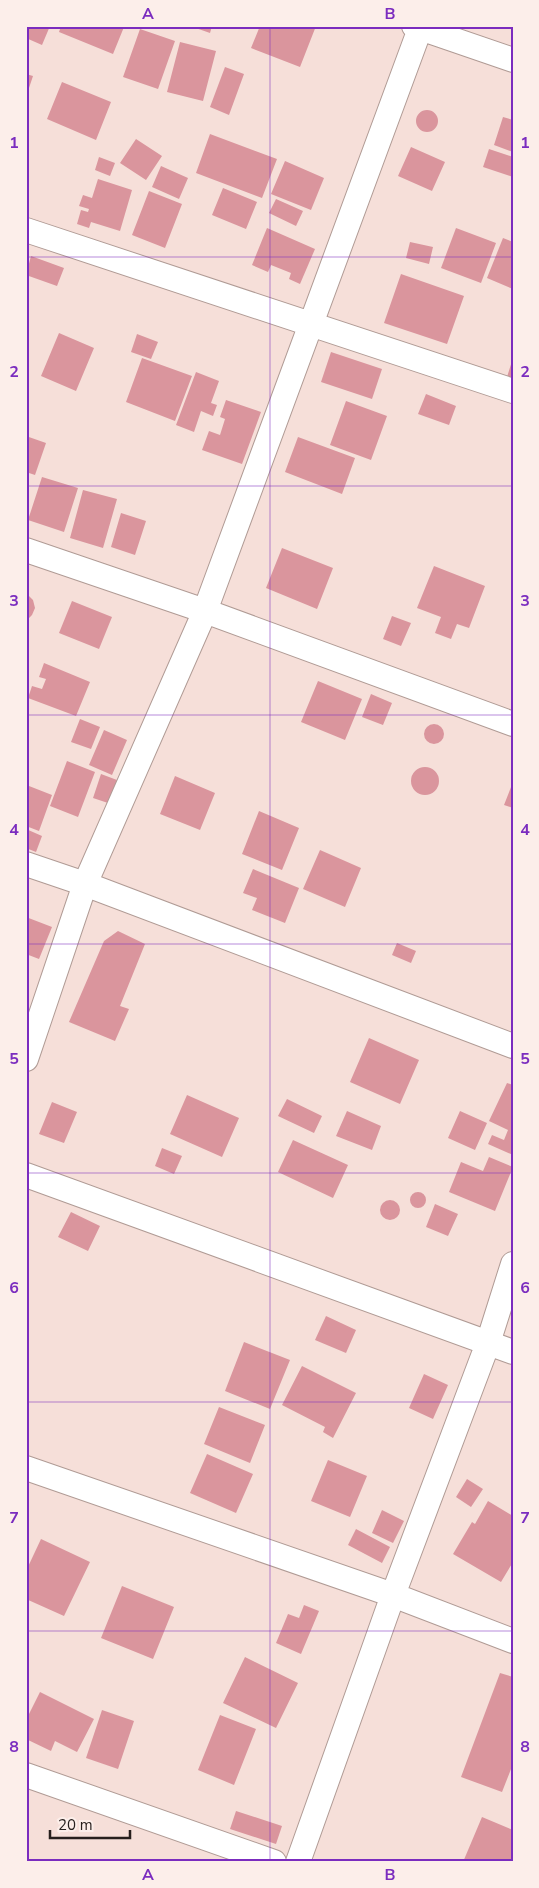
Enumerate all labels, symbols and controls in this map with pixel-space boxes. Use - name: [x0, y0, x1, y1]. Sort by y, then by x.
- text: A: [142, 3, 154, 25]
- text: B: [384, 3, 396, 25]
- text: 1: [9, 132, 19, 154]
- text: 1: [520, 132, 530, 154]
- text: 2: [9, 361, 19, 383]
- text: 2: [520, 361, 530, 383]
- text: 3: [9, 590, 19, 612]
- text: 3: [520, 590, 530, 612]
- text: 4: [9, 819, 19, 841]
- text: 4: [520, 819, 530, 841]
- text: 5: [9, 1048, 19, 1070]
- text: 5: [520, 1048, 530, 1070]
- text: 6: [9, 1277, 19, 1299]
- text: 6: [520, 1277, 530, 1299]
- text: 7: [9, 1507, 19, 1529]
- text: 7: [520, 1507, 530, 1529]
- text: 8: [9, 1736, 19, 1758]
- text: 8: [520, 1736, 530, 1758]
- scale bar: [50, 1808, 130, 1840]
- text: 20 m: [58, 1815, 93, 1835]
- text: A: [142, 1864, 154, 1886]
- text: B: [384, 1864, 396, 1886]

